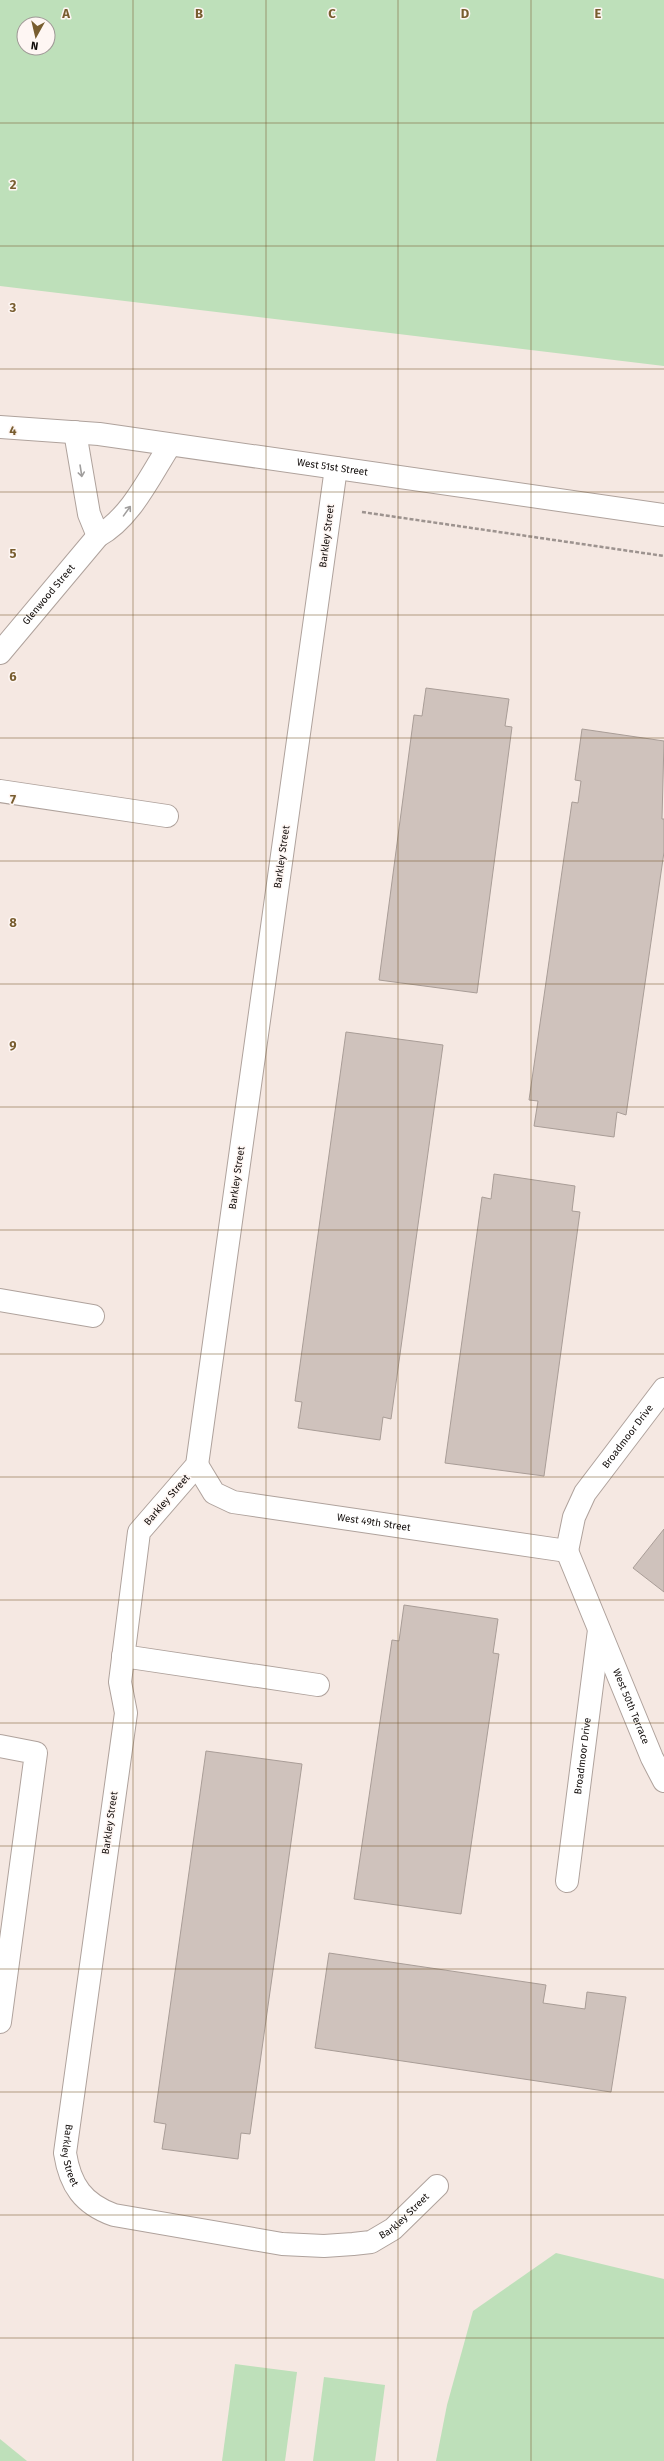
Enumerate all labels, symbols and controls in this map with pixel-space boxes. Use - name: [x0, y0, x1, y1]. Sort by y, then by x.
- text: A: [61, 6, 70, 21]
- text: B: [195, 6, 203, 21]
- text: C: [328, 6, 336, 21]
- text: D: [461, 6, 470, 21]
- text: E: [595, 6, 602, 21]
- north arrow: [16, 16, 56, 56]
- text: N: [30, 38, 39, 52]
- text: 2: [10, 177, 17, 192]
- text: 3: [9, 300, 17, 315]
- text: 4: [9, 423, 17, 438]
- street label: West 51st Street: [296, 456, 369, 479]
- one-way arrow: [77, 464, 85, 477]
- street label: Barkley Street: [317, 503, 337, 568]
- one-way arrow: [123, 505, 131, 516]
- text: 5: [10, 546, 17, 561]
- street label: Glenwood Street: [20, 562, 78, 627]
- text: 6: [9, 669, 17, 684]
- text: 7: [10, 792, 16, 807]
- street label: Barkley Street: [272, 824, 292, 889]
- text: 8: [9, 915, 17, 930]
- text: 9: [9, 1038, 17, 1053]
- street label: Barkley Street: [227, 1145, 247, 1210]
- street label: Broadmoor Drive: [600, 1402, 656, 1471]
- street label: Barkley Street: [142, 1472, 193, 1528]
- street label: West 49th Street: [336, 1511, 412, 1534]
- street label: West 50th Terrace: [610, 1667, 652, 1746]
- street label: Broadmoor Drive: [572, 1717, 594, 1795]
- street label: Barkley Street: [100, 1790, 120, 1855]
- street label: Barkley Street: [59, 2123, 81, 2189]
- street label: Barkley Street: [377, 2191, 432, 2242]

